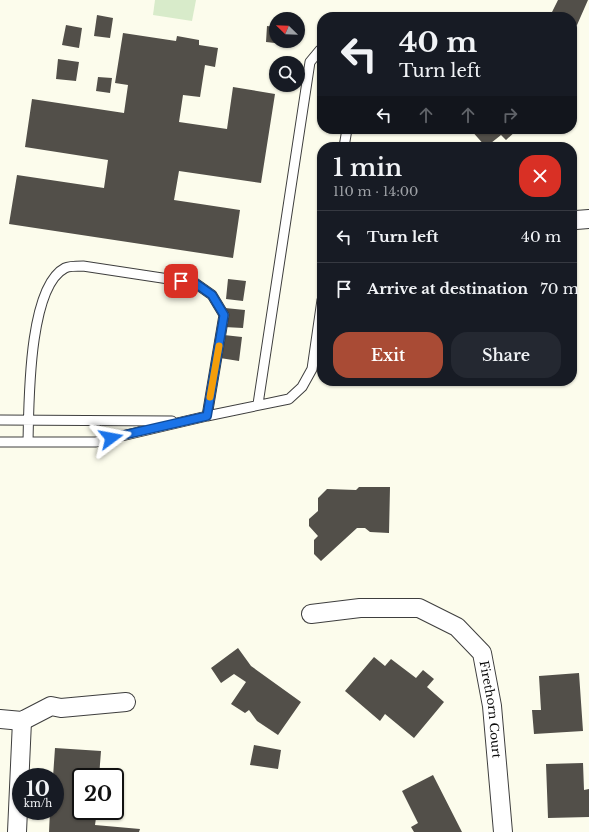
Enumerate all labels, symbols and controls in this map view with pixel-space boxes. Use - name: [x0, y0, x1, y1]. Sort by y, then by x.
- north arrow: [269, 12, 305, 48]
- map controls: [269, 12, 305, 92]
- text: 40 m: [399, 25, 477, 60]
- icon: left: [333, 28, 385, 80]
- button: search: [269, 56, 305, 92]
- text: Turn left: [399, 60, 481, 82]
- icon: left: [373, 104, 395, 126]
- icon: ahead: [415, 104, 437, 126]
- icon: ahead: [457, 104, 479, 126]
- icon: right: [499, 104, 521, 126]
- text: 1 min: [333, 153, 402, 182]
- button: close: [519, 155, 561, 197]
- text: 110 m · 14:00: [333, 183, 418, 200]
- icon: left: [333, 226, 355, 248]
- text: Turn left: [367, 227, 438, 246]
- text: 40 m: [521, 227, 561, 246]
- pin: [164, 264, 198, 298]
- icon: arrive: [170, 270, 192, 292]
- icon: arrive: [333, 278, 355, 300]
- text: Arrive at destination: [367, 279, 528, 298]
- text: 70 m: [540, 279, 579, 298]
- button: Exit: [333, 332, 443, 378]
- button: Share: [451, 332, 561, 378]
- position arrow: [90, 417, 132, 459]
- street label: Firethorn Court: [477, 659, 505, 759]
- speed limit sign: 20: [72, 768, 124, 820]
- text: 10: [26, 777, 50, 801]
- text: km/h: [24, 797, 52, 810]

